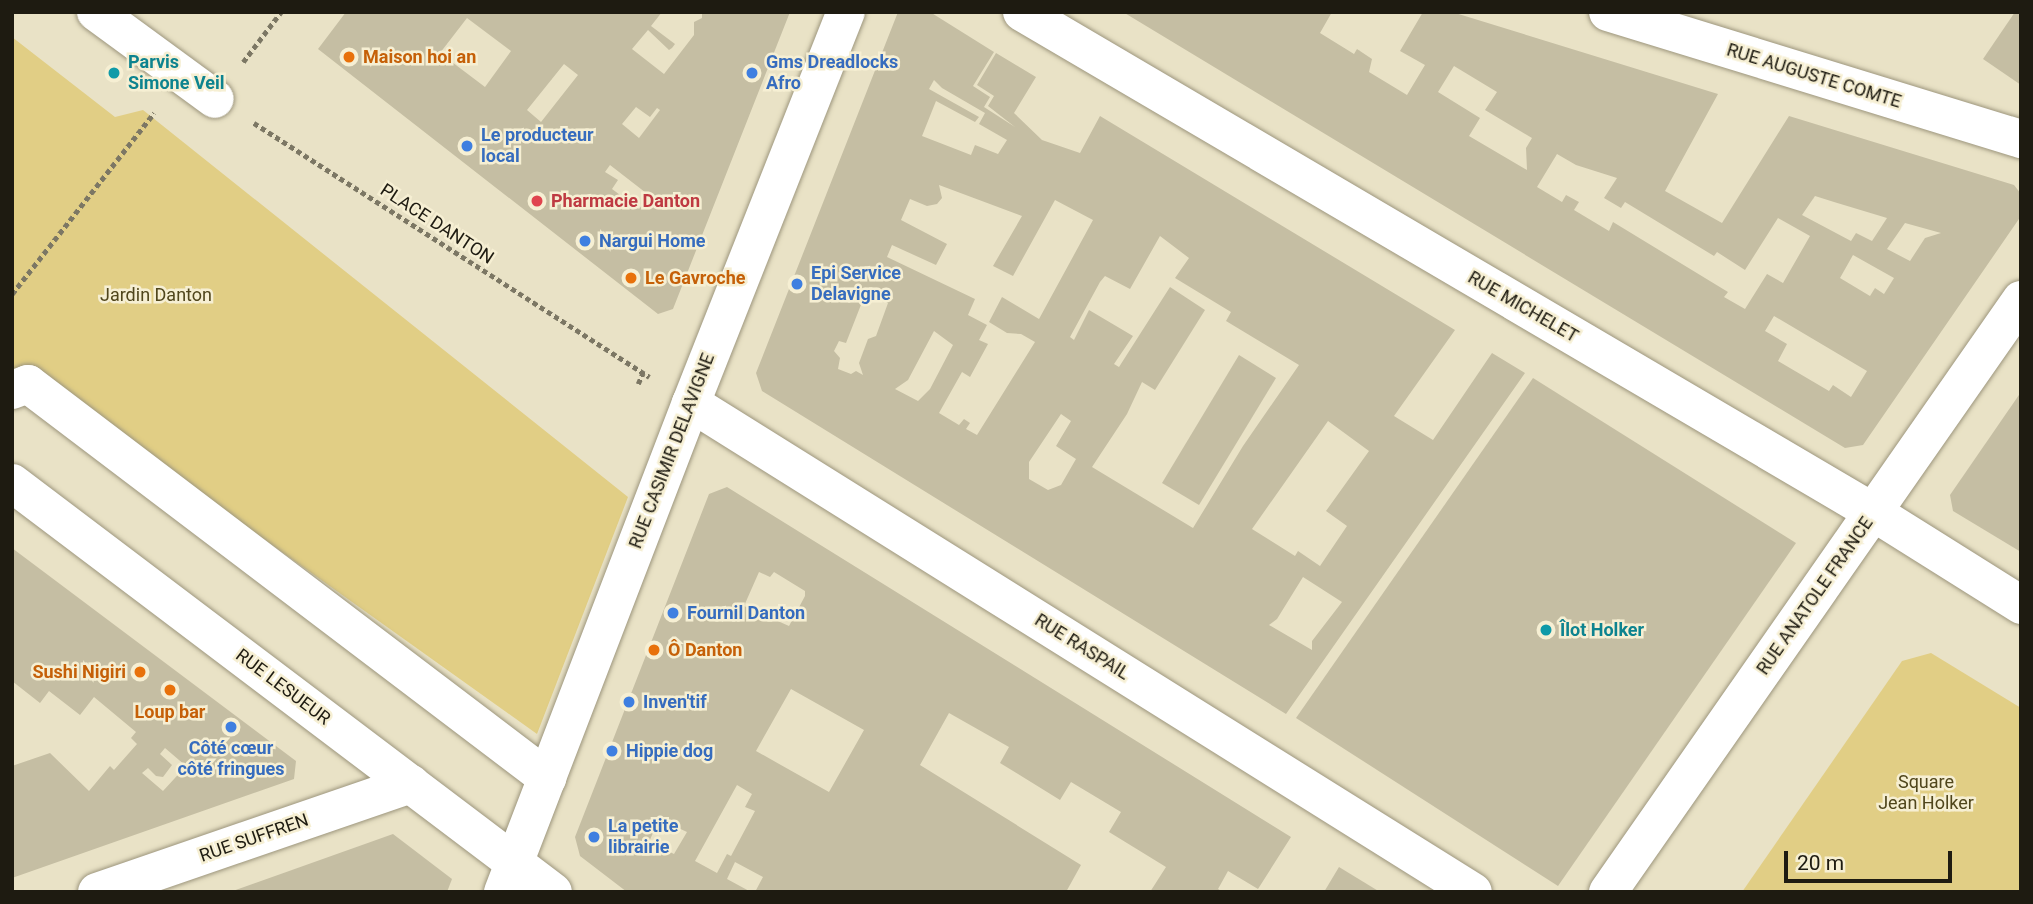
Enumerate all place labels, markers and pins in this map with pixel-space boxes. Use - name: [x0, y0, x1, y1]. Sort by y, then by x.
- place label: Maison hoi an: [363, 46, 476, 68]
- marker: Maison hoi an: [341, 49, 357, 65]
- place label: Parvis Simone Veil: [128, 52, 225, 94]
- place label: Gms Dreadlocks Afro: [766, 52, 898, 94]
- marker: Parvis Simone Veil: [106, 65, 122, 81]
- marker: Gms Dreadlocks Afro: [744, 65, 760, 81]
- place label: Le producteur local: [481, 125, 594, 168]
- marker: Le producteur local: [459, 138, 475, 154]
- place label: Pharmacie Danton: [551, 190, 700, 212]
- marker: Pharmacie Danton: [529, 193, 545, 209]
- place label: Nargui Home: [599, 230, 706, 252]
- marker: Nargui Home: [577, 233, 593, 249]
- place label: Epi Service Delavigne: [811, 263, 901, 306]
- place label: Le Gavroche: [645, 267, 745, 289]
- marker: Le Gavroche: [623, 270, 639, 286]
- marker: Epi Service Delavigne: [789, 276, 805, 292]
- place label: Fournil Danton: [687, 602, 805, 624]
- marker: Fournil Danton: [665, 605, 681, 621]
- place label: Îlot Holker: [1560, 619, 1644, 641]
- marker: Îlot Holker: [1538, 622, 1554, 638]
- place label: Ô Danton: [668, 639, 742, 661]
- marker: Ô Danton: [646, 642, 662, 658]
- place label: Sushi Nigiri: [32, 661, 126, 683]
- marker: Sushi Nigiri: [132, 664, 148, 680]
- marker: Loup bar: [162, 682, 178, 698]
- place label: Inven'tif: [643, 691, 707, 713]
- marker: Inven'tif: [621, 694, 637, 710]
- place label: Loup bar: [135, 701, 205, 723]
- marker: Côté cœur côté fringues: [223, 719, 239, 735]
- place label: Côté cœur côté fringues: [177, 738, 285, 780]
- place label: Hippie dog: [626, 740, 713, 762]
- marker: Hippie dog: [604, 743, 620, 759]
- place label: La petite librairie: [608, 816, 678, 858]
- marker: La petite librairie: [586, 829, 602, 845]

